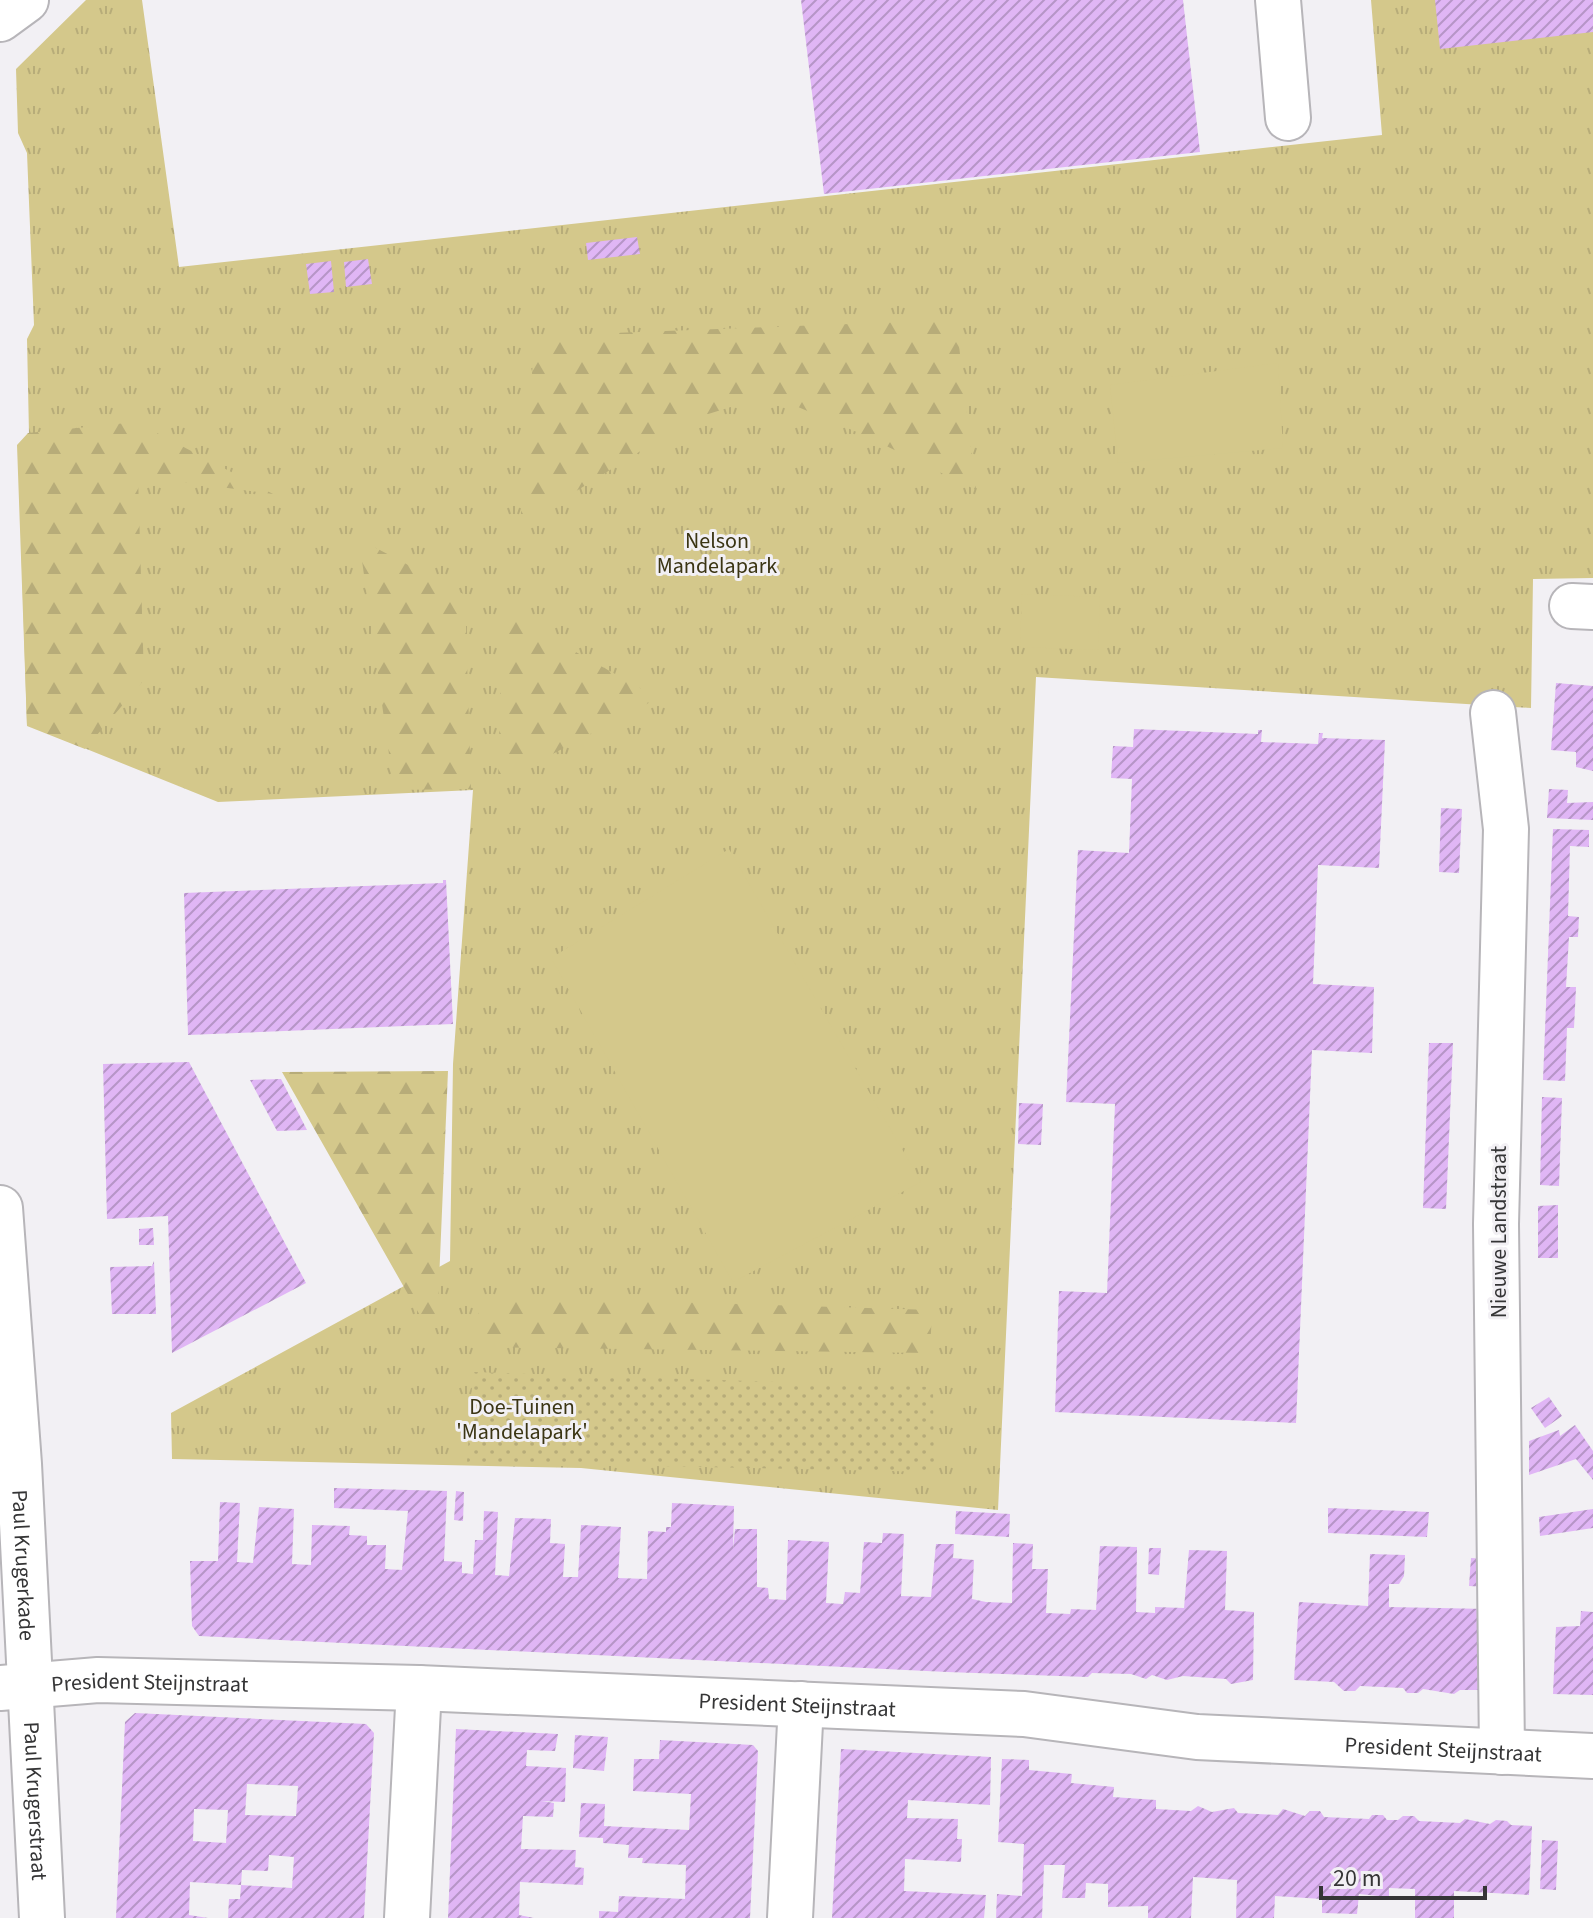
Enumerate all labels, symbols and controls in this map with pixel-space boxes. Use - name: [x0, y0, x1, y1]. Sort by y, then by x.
- park label: Nelson Mandelapark: [657, 525, 777, 582]
- street label: Nieuwe Landstraat: [1483, 1145, 1515, 1318]
- park label: Doe-Tuinen 'Mandelapark': [456, 1391, 588, 1448]
- street label: Paul Krugerkade: [3, 1489, 43, 1642]
- street label: President Steijnstraat: [50, 1665, 249, 1701]
- street label: President Steijnstraat: [698, 1685, 897, 1725]
- street label: Paul Krugerstraat: [15, 1721, 55, 1882]
- street label: President Steijnstraat: [1344, 1729, 1543, 1771]
- scale bar: [1321, 1850, 1485, 1900]
- text: 20 m: [1333, 1861, 1382, 1896]

